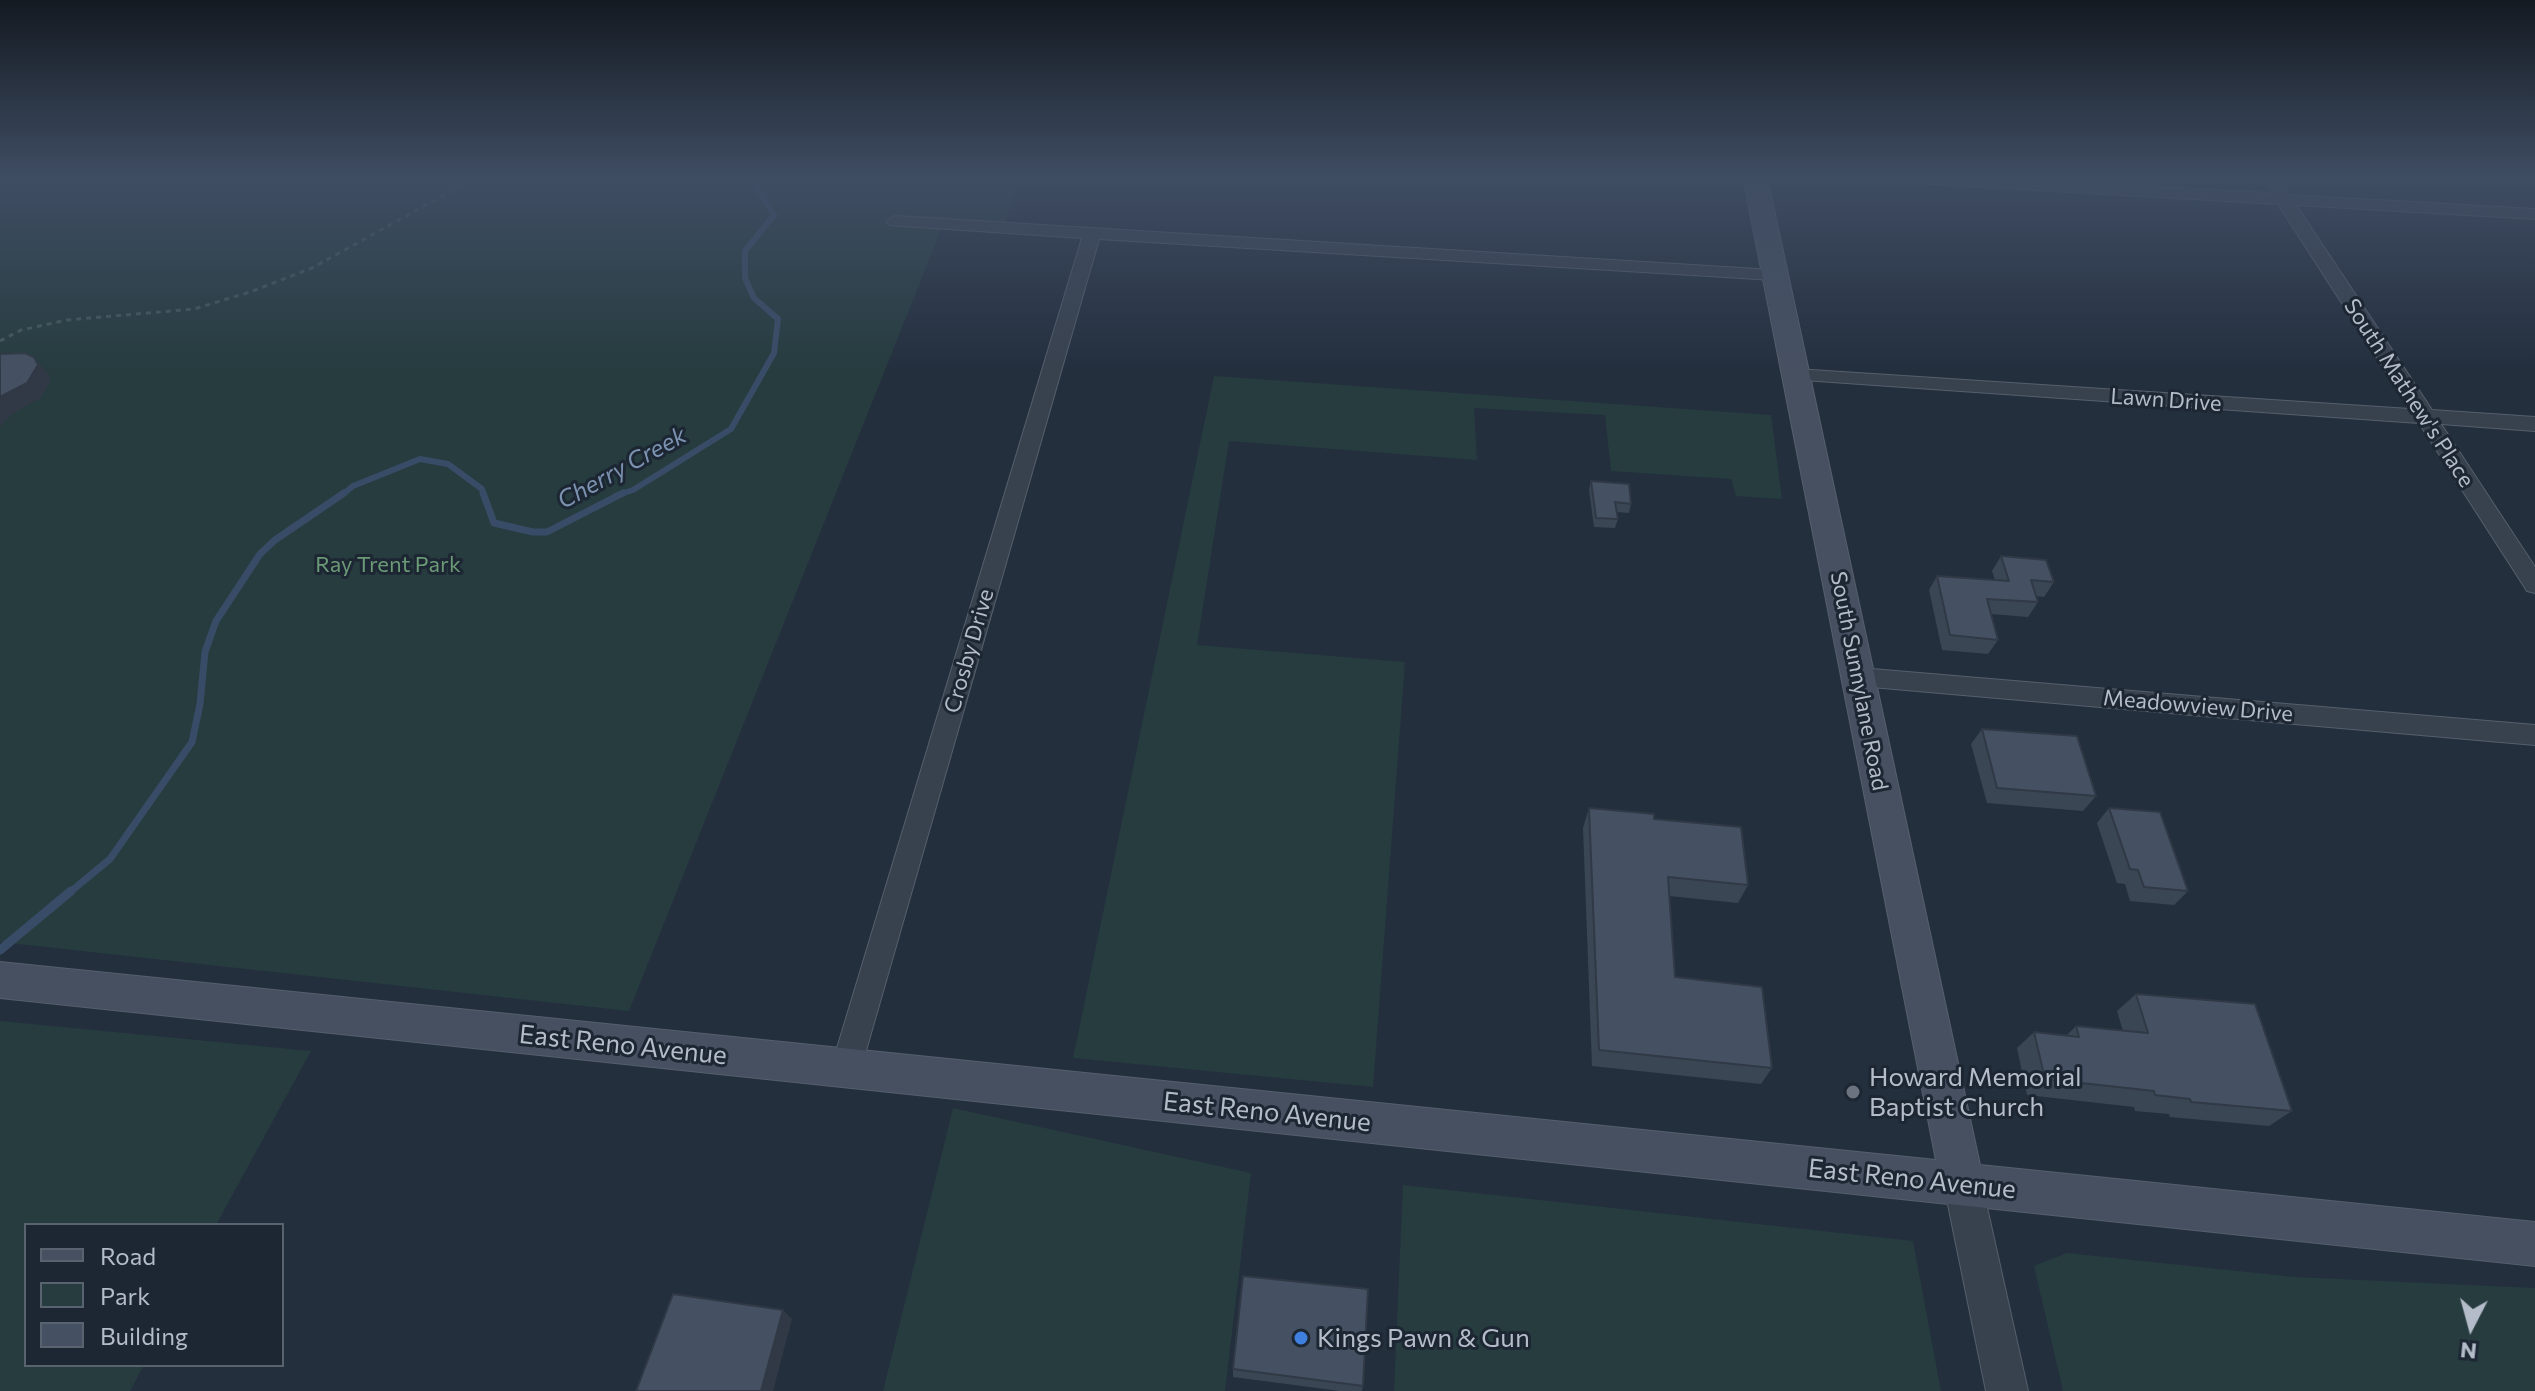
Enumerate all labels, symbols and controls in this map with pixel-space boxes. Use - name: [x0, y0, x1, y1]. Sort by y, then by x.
- street label: South Mathew's Place: [2338, 294, 2480, 492]
- street label: Lawn Drive: [2110, 383, 2222, 417]
- water label: Cherry Creek: [552, 421, 692, 515]
- park label: Ray Trent Park: [315, 552, 461, 578]
- street label: South Sunnylane Road: [1825, 569, 1893, 793]
- street label: Crosby Drive: [939, 586, 999, 716]
- street label: Meadowview Drive: [2102, 685, 2294, 727]
- street label: East Reno Avenue: [518, 1019, 728, 1071]
- place label: Howard Memorial Baptist Church: [1869, 1061, 2082, 1122]
- marker: Howard Memorial Baptist Church: [1844, 1083, 1862, 1101]
- street label: East Reno Avenue: [1162, 1086, 1372, 1138]
- street label: East Reno Avenue: [1807, 1153, 2017, 1205]
- legend: [24, 1223, 284, 1367]
- text: Road: [100, 1241, 156, 1270]
- text: Park: [100, 1281, 150, 1310]
- north arrow: [2431, 1287, 2511, 1367]
- text: Building: [100, 1321, 188, 1350]
- place label: Kings Pawn & Gun: [1317, 1322, 1530, 1354]
- marker: Kings Pawn & Gun: [1292, 1329, 1310, 1347]
- text: N: [2459, 1337, 2478, 1366]

